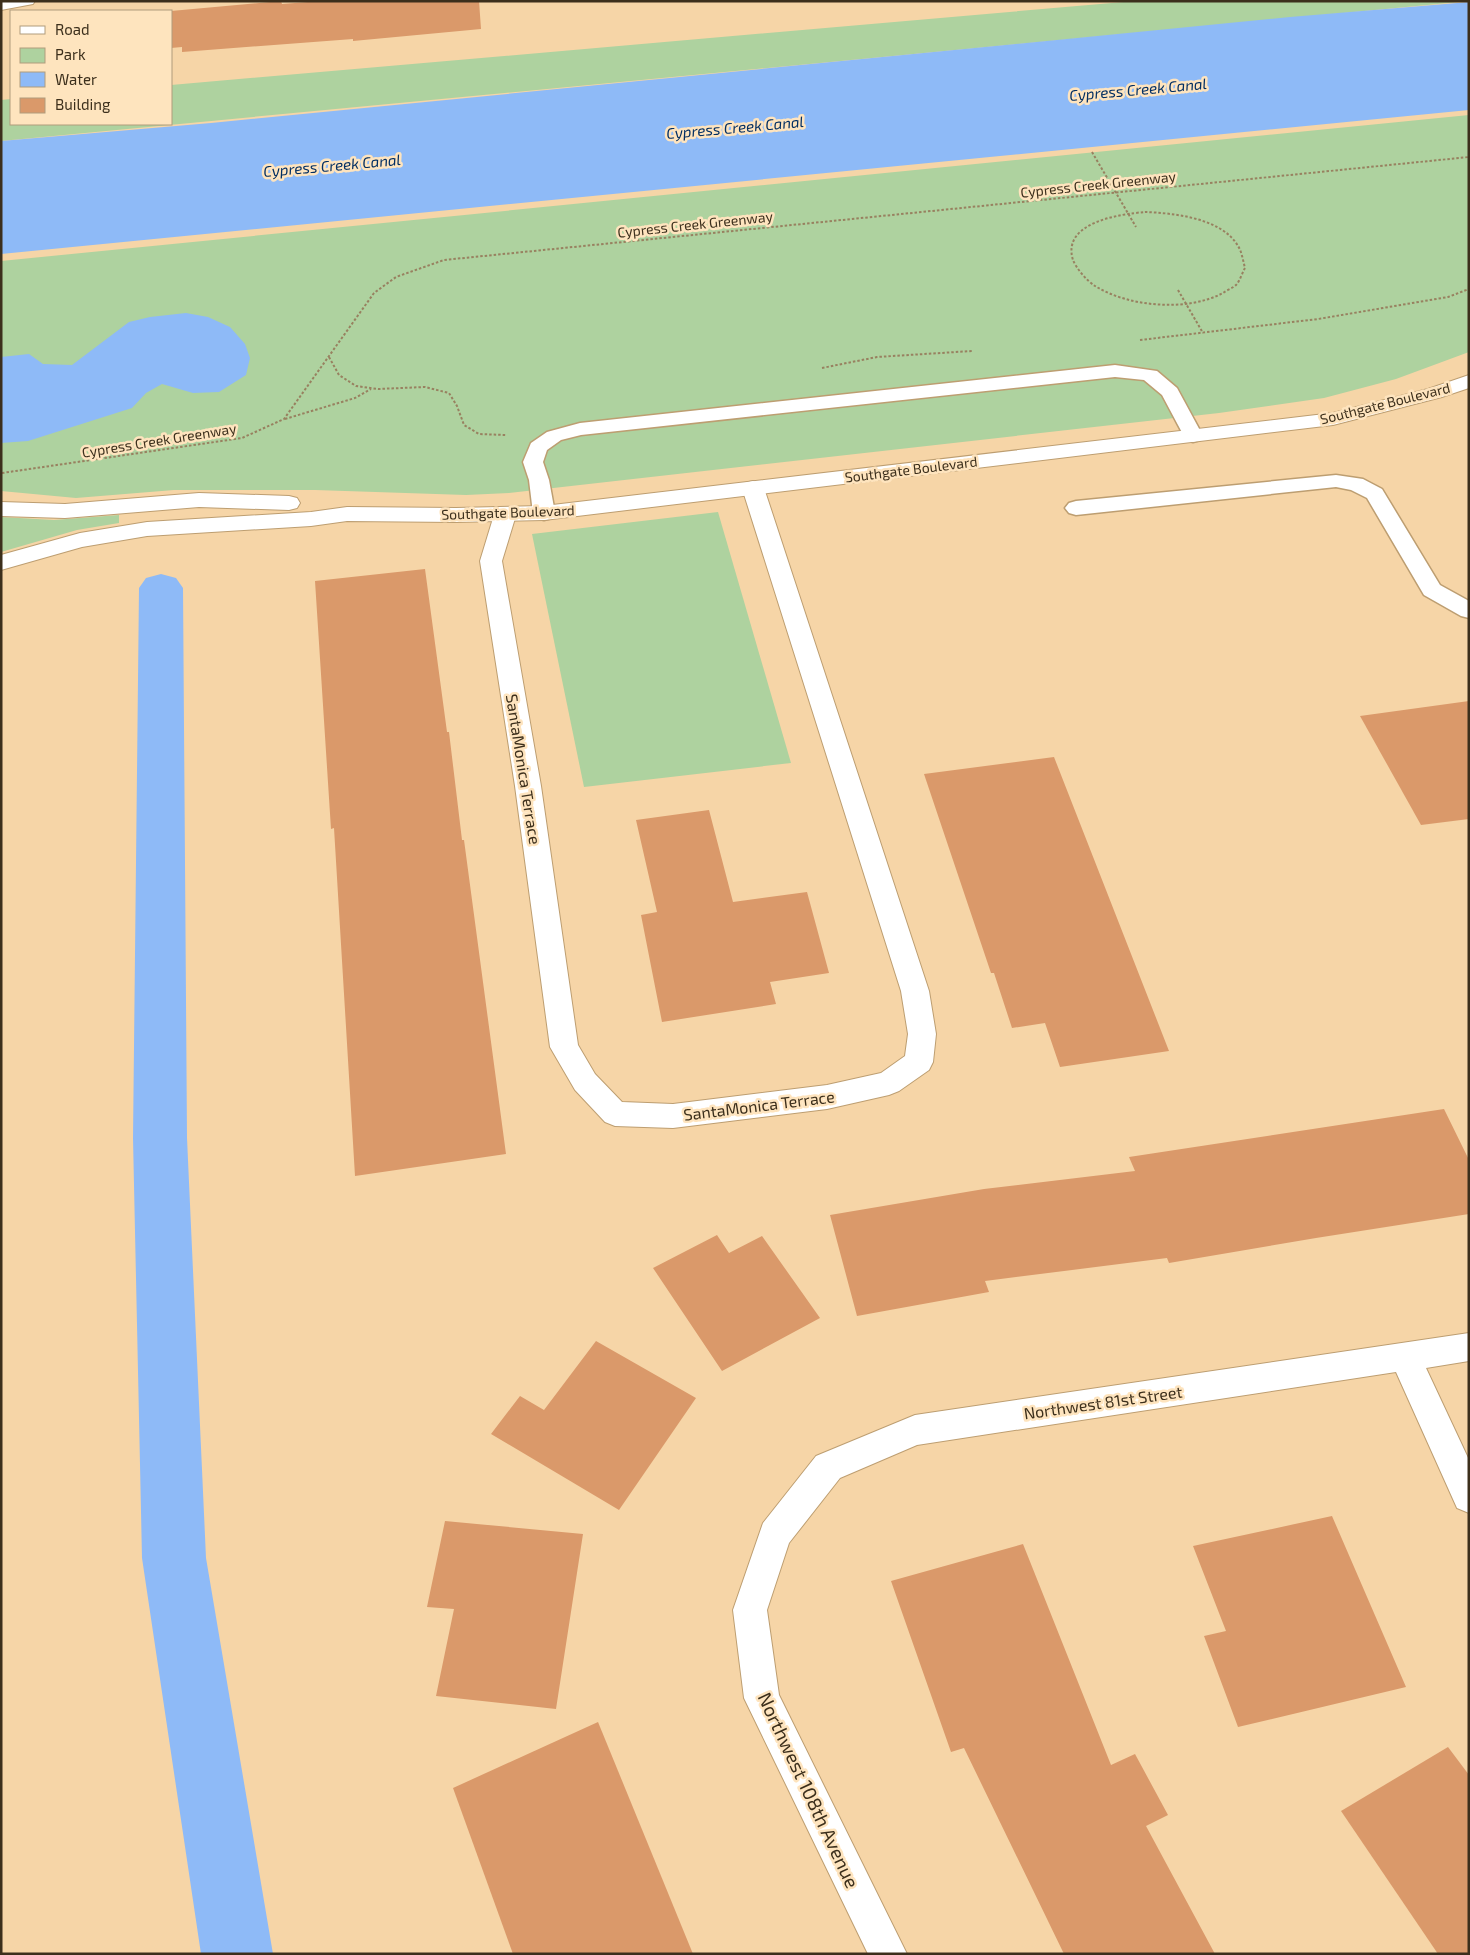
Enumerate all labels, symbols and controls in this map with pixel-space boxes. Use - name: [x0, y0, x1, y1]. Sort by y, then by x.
- legend: [10, 10, 172, 125]
- text: Road: [55, 20, 90, 38]
- text: Park: [55, 45, 86, 63]
- text: Water: [55, 70, 97, 88]
- water label: Cypress Creek Canal: [1069, 74, 1208, 105]
- text: Building: [55, 95, 111, 113]
- water label: Cypress Creek Canal: [666, 112, 805, 143]
- water label: Cypress Creek Canal: [263, 150, 402, 181]
- street label: Cypress Creek Greenway: [1019, 167, 1177, 201]
- street label: Cypress Creek Greenway: [616, 207, 774, 241]
- street label: Southgate Boulevard: [1318, 379, 1452, 427]
- street label: Cypress Creek Greenway: [81, 419, 238, 461]
- street label: Southgate Boulevard: [844, 452, 978, 486]
- street label: Southgate Boulevard: [441, 501, 575, 523]
- street label: SantaMonica Terrace: [503, 692, 545, 846]
- street label: SantaMonica Terrace: [682, 1086, 836, 1124]
- street label: Northwest 81st Street: [1022, 1381, 1184, 1423]
- street label: Northwest 108th Avenue: [754, 1688, 864, 1892]

